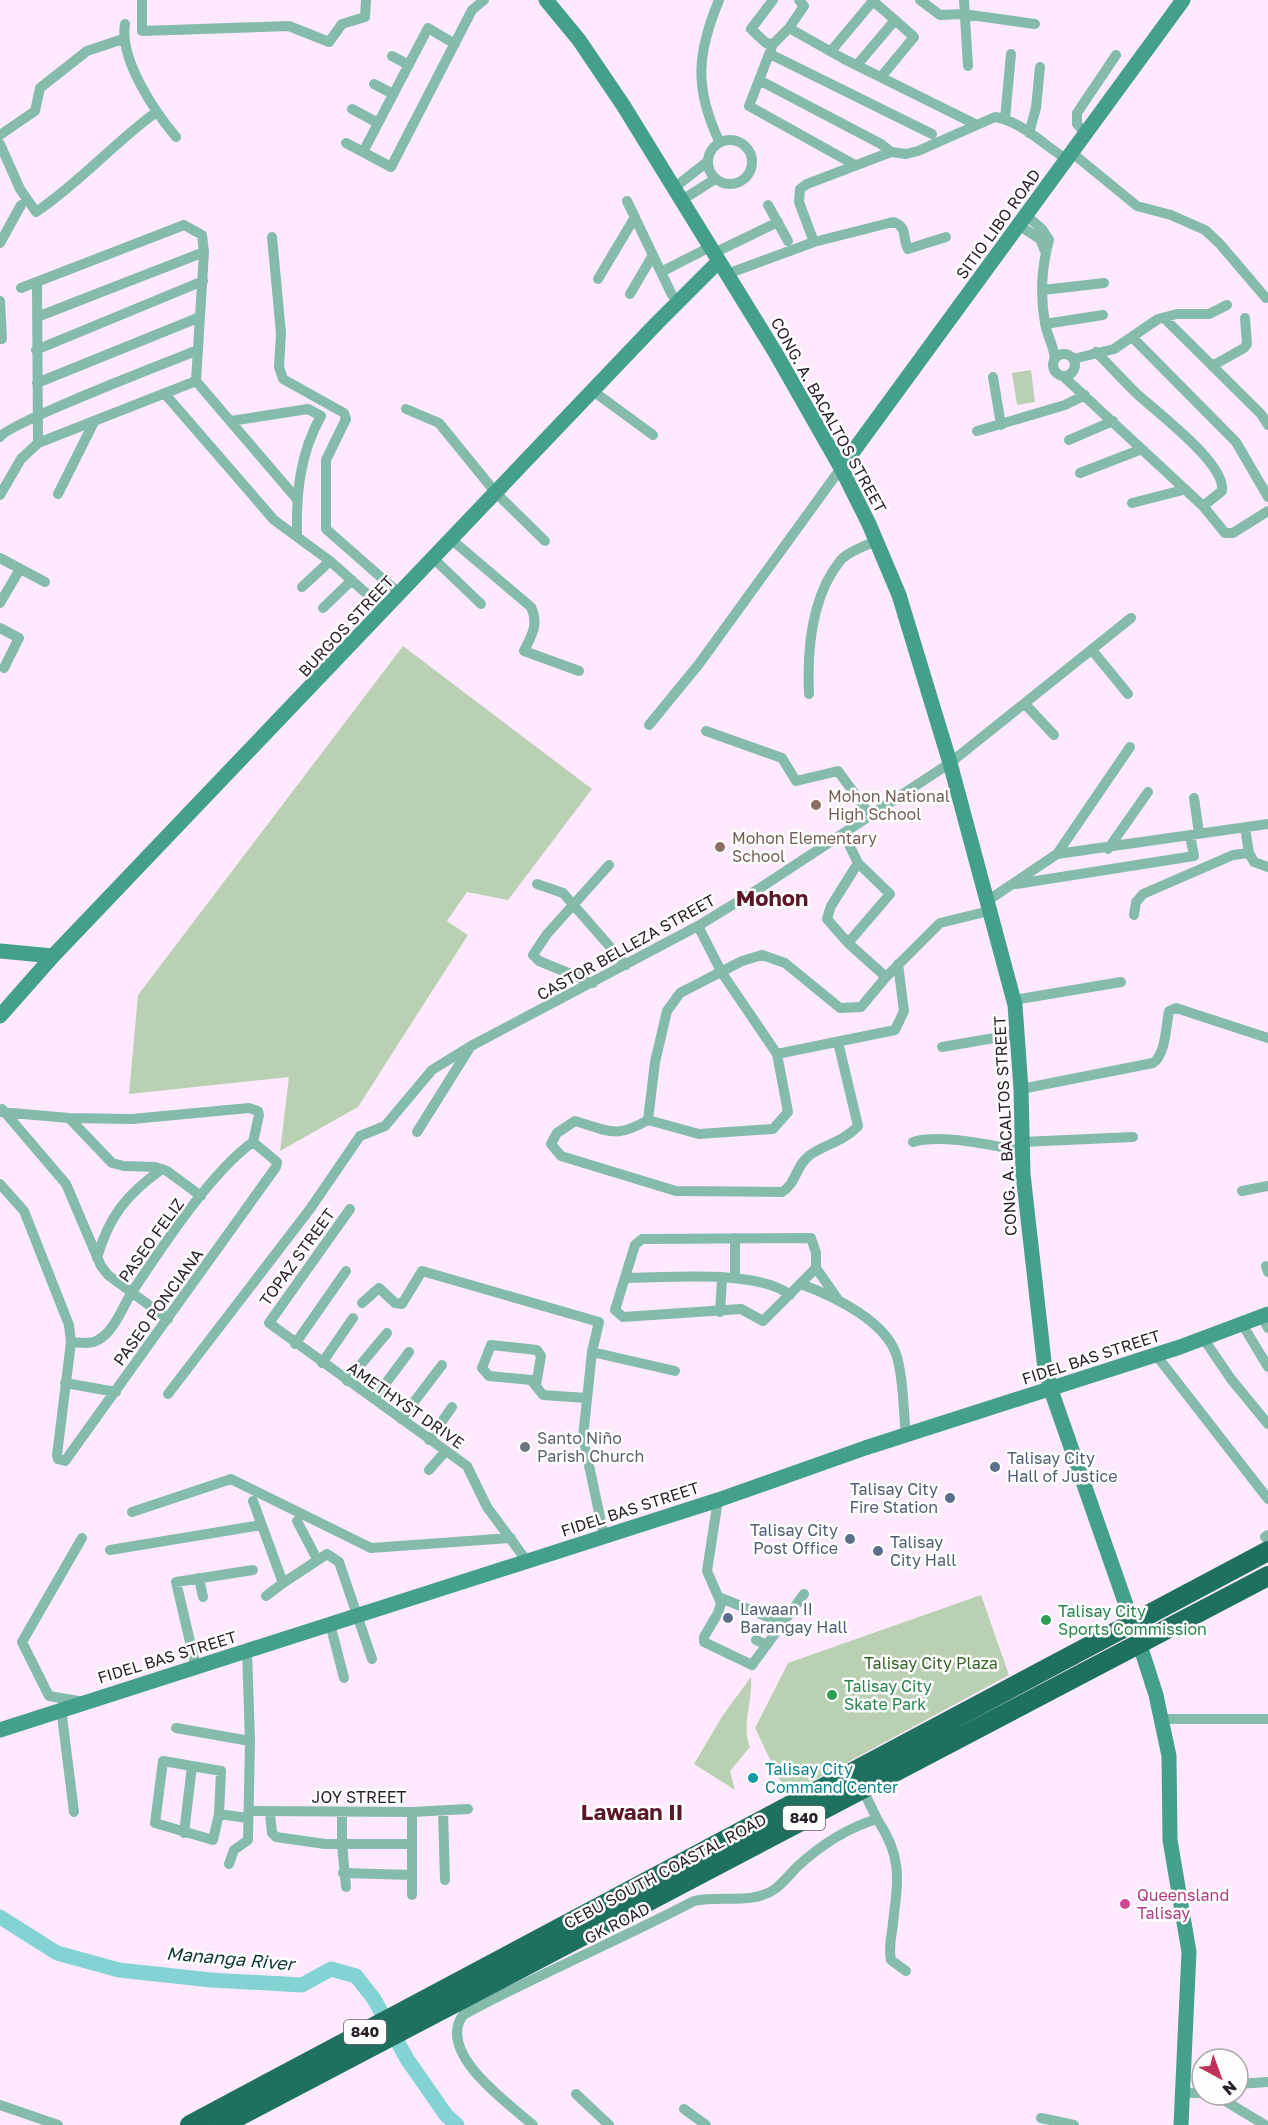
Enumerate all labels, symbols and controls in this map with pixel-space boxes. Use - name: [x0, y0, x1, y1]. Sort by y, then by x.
- street label: SITIO LIBO ROAD: [951, 165, 1045, 283]
- street label: CONG. A. BACALTOS STREET: [767, 314, 891, 516]
- street label: BURGOS STREET: [294, 571, 398, 681]
- place label: Mohon National High School: [828, 786, 950, 824]
- marker: Mohon National High School: [809, 798, 823, 812]
- place label: Mohon Elementary School: [732, 828, 877, 866]
- marker: Mohon Elementary School: [713, 840, 727, 854]
- district label: Mohon: [736, 884, 808, 911]
- street label: CASTOR BELLEZA STREET: [533, 890, 719, 1004]
- street label: CONG. A. BACALTOS STREET: [989, 1015, 1021, 1237]
- street label: PASEO FELIZ: [114, 1194, 188, 1286]
- street label: TOPAZ STREET: [255, 1204, 339, 1310]
- street label: PASEO PONCIANA: [109, 1244, 207, 1369]
- street label: FIDEL BAS STREET: [1019, 1325, 1163, 1389]
- street label: AMETHYST DRIVE: [344, 1357, 468, 1453]
- place label: Santo Niño Parish Church: [537, 1428, 644, 1466]
- marker: Santo Niño Parish Church: [518, 1440, 532, 1454]
- place label: Talisay City Hall of Justice: [1007, 1448, 1117, 1486]
- marker: Talisay City Hall of Justice: [988, 1460, 1002, 1474]
- street label: FIDEL BAS STREET: [558, 1477, 702, 1541]
- place label: Talisay City Fire Station: [850, 1479, 938, 1517]
- marker: Talisay City Fire Station: [943, 1491, 957, 1505]
- place label: Talisay City Post Office: [750, 1520, 838, 1558]
- marker: Talisay City Post Office: [843, 1532, 857, 1546]
- place label: Talisay City Hall: [890, 1532, 956, 1570]
- marker: Talisay City Hall: [871, 1544, 885, 1558]
- place label: Lawaan II Barangay Hall: [740, 1599, 848, 1637]
- place label: Talisay City Sports Commission: [1058, 1601, 1207, 1639]
- marker: Lawaan II Barangay Hall: [721, 1611, 735, 1625]
- marker: Talisay City Sports Commission: [1039, 1613, 1053, 1627]
- street label: FIDEL BAS STREET: [95, 1626, 239, 1688]
- park label: Talisay City Plaza: [864, 1653, 998, 1673]
- place label: Talisay City Skate Park: [844, 1676, 932, 1714]
- marker: Talisay City Skate Park: [825, 1688, 839, 1702]
- place label: Talisay City Command Center: [765, 1759, 898, 1797]
- marker: Talisay City Command Center: [746, 1771, 760, 1785]
- street label: JOY STREET: [312, 1787, 407, 1807]
- district label: Lawaan II: [581, 1798, 683, 1825]
- road number: 840: [783, 1806, 825, 1830]
- street label: CEBU SOUTH COASTAL ROAD: [560, 1809, 770, 1933]
- place label: Queensland Talisay: [1137, 1885, 1229, 1923]
- marker: Queensland Talisay: [1118, 1897, 1132, 1911]
- street label: GK ROAD: [581, 1898, 653, 1948]
- water label: Mananga River: [165, 1941, 298, 1975]
- road number: 840: [344, 2020, 386, 2044]
- north arrow: [1190, 2047, 1250, 2107]
- text: N: [1219, 2077, 1241, 2100]

